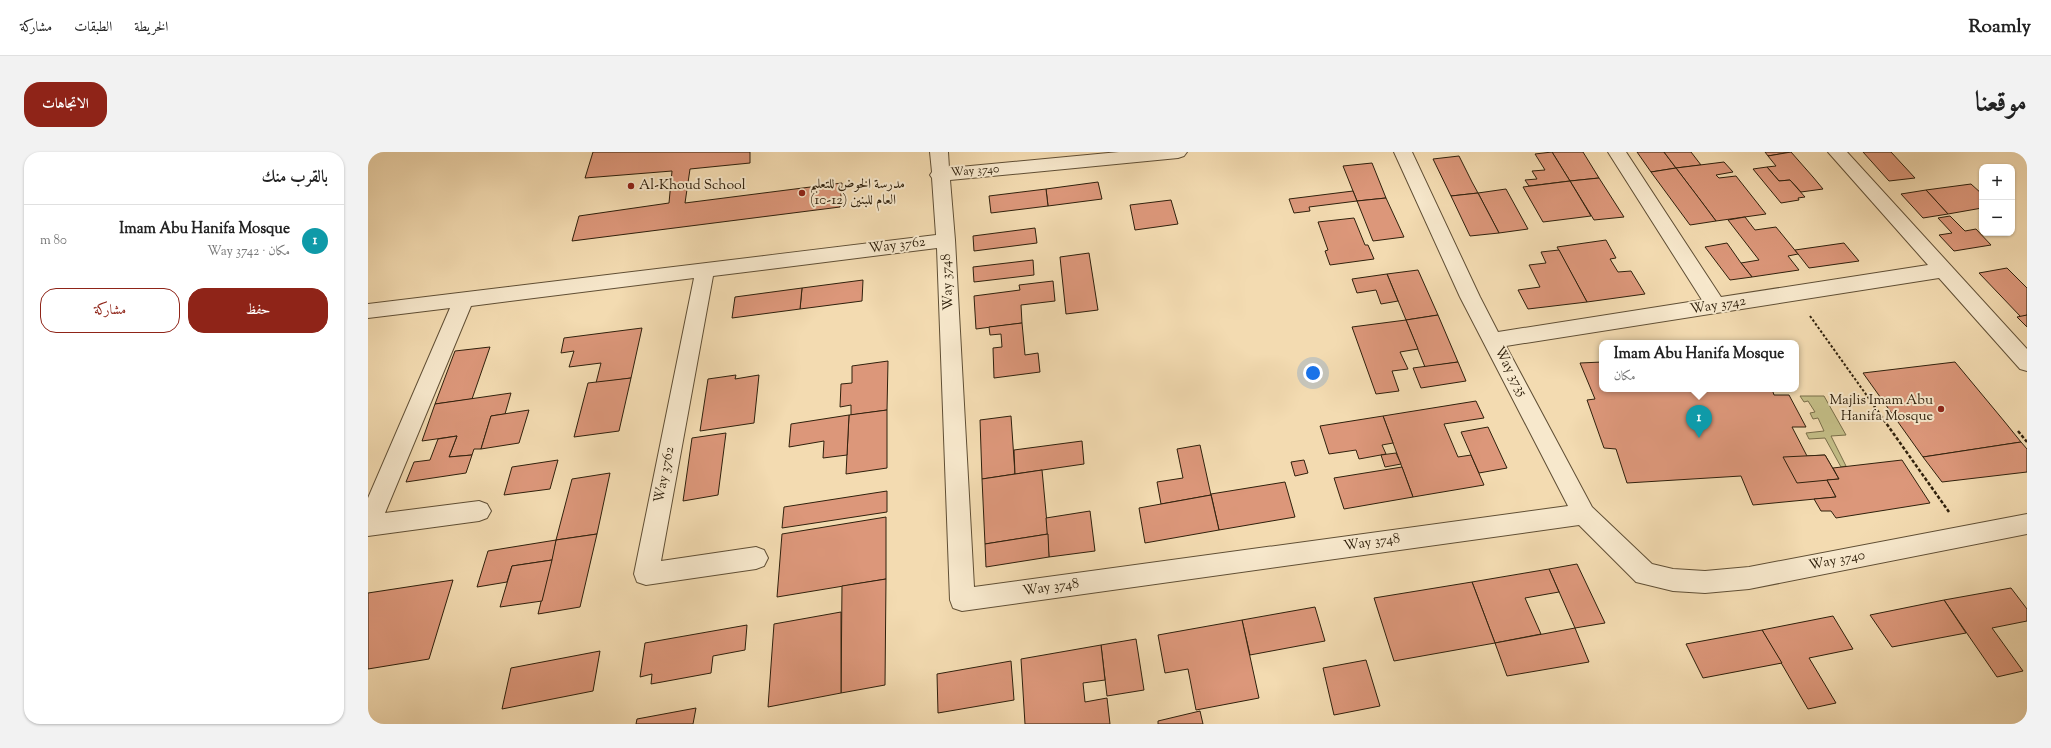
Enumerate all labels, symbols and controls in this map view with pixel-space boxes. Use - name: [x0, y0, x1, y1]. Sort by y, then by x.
- text: Roamly: [1968, 14, 2031, 41]
- text: مشاركة: [20, 18, 52, 38]
- text: الطبقات: [74, 18, 112, 38]
- text: الخريطة: [134, 18, 168, 38]
- button: الاتجاهات: [24, 82, 107, 127]
- text: موقعنا: [1975, 84, 2027, 124]
- street label: Way 3740: [950, 160, 1000, 182]
- map controls: [1979, 164, 2015, 236]
- button: +: [1979, 164, 2015, 200]
- text: بالقرب منك: [262, 166, 328, 190]
- place label: مدرسة الخوض للتعليم العام للبنين (12-10): [810, 175, 905, 212]
- place label: Al-Khoud School: [639, 176, 746, 196]
- marker: Al-Khoud School: [626, 181, 636, 191]
- marker: مدرسة الخوض للتعليم العام للبنين (12-10): [797, 188, 807, 198]
- button: −: [1979, 200, 2015, 236]
- text: Imam Abu Hanifa Mosque: [119, 219, 290, 240]
- text: 80 m: [40, 232, 67, 250]
- text: 1: [313, 232, 317, 250]
- street label: Way 3762: [868, 233, 927, 259]
- text: مكان · Way 3742: [207, 243, 290, 261]
- street label: Way 3748: [937, 253, 959, 311]
- button: مشاركة: [40, 288, 180, 333]
- button: حفظ: [188, 288, 328, 333]
- street label: Way 3742: [1689, 292, 1748, 320]
- popup: [1599, 340, 1799, 392]
- street label: Way 3735: [1488, 343, 1532, 401]
- text: Imam Abu Hanifa Mosque: [1614, 344, 1784, 365]
- your location: [1303, 363, 1323, 383]
- text: مكان: [1614, 368, 1635, 386]
- place label: Majlis Imam Abu Hanifa Mosque: [1829, 391, 1933, 427]
- marker: Majlis Imam Abu Hanifa Mosque: [1936, 404, 1946, 414]
- pin: 1: [1686, 405, 1712, 438]
- street label: Way 3762: [650, 445, 680, 505]
- street label: Way 3748: [1343, 529, 1401, 557]
- street label: Way 3740: [1807, 546, 1867, 576]
- street label: Way 3748: [1022, 574, 1080, 602]

